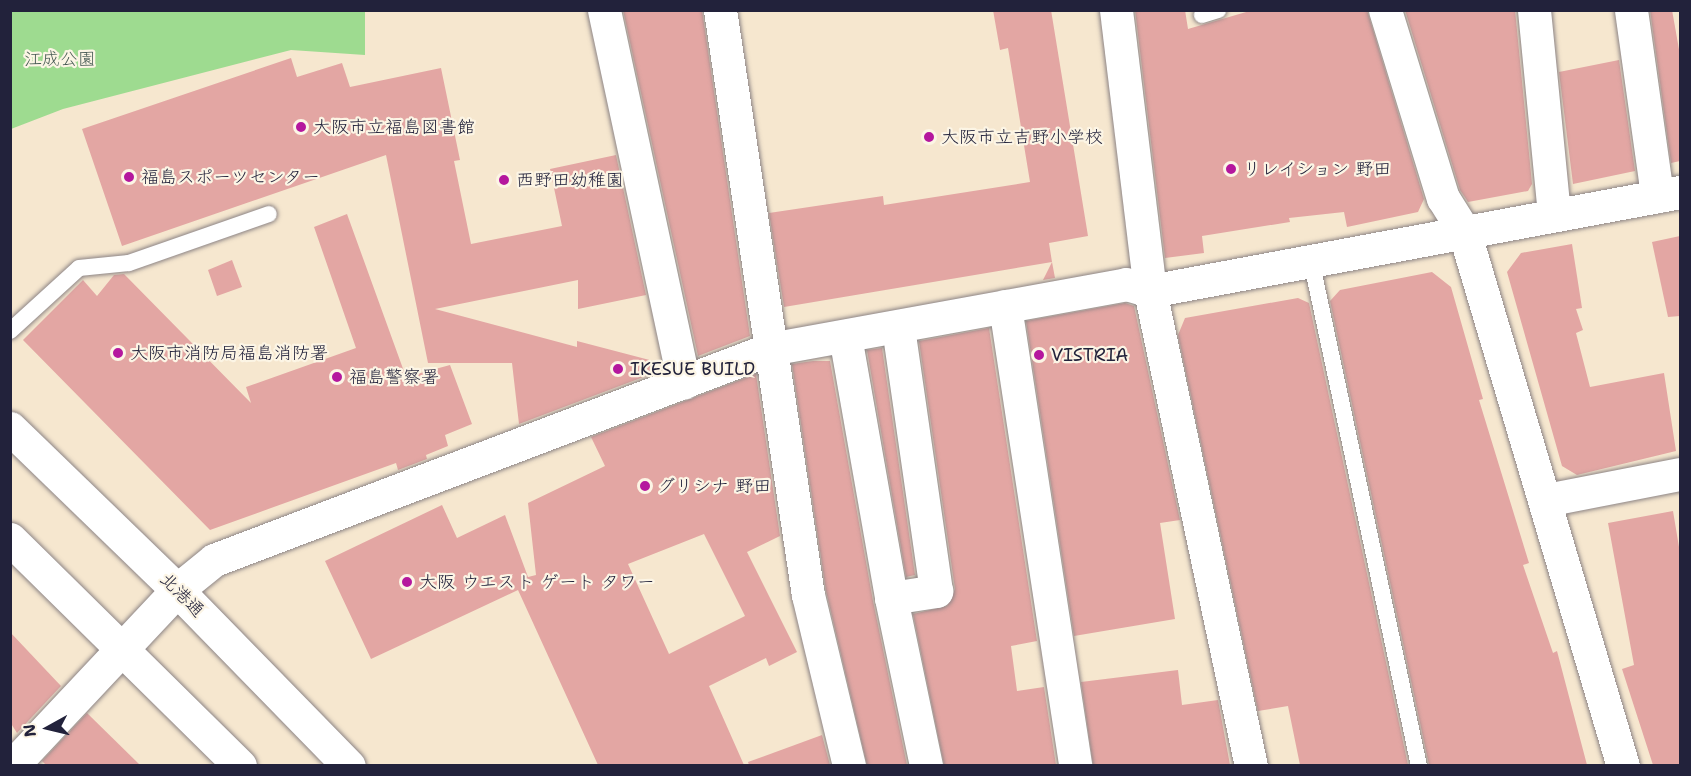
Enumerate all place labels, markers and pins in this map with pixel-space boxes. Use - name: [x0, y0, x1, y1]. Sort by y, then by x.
- place label: 大阪市立福島図書館: [313, 116, 475, 138]
- marker: 大阪市立福島図書館: [294, 120, 308, 134]
- place label: 大阪市立吉野小学校: [941, 126, 1103, 148]
- marker: 大阪市立吉野小学校: [922, 130, 936, 144]
- place label: リレイション 野田: [1243, 158, 1393, 180]
- marker: リレイション 野田: [1224, 162, 1238, 176]
- place label: 福島スポーツセンター: [141, 166, 321, 188]
- place label: 西野田幼稚園: [516, 169, 624, 191]
- marker: 福島スポーツセンター: [122, 170, 136, 184]
- marker: 西野田幼稚園: [497, 173, 511, 187]
- place label: 大阪市消防局福島消防署: [130, 342, 328, 364]
- place label: VISTRIA: [1051, 344, 1128, 366]
- marker: 大阪市消防局福島消防署: [111, 346, 125, 360]
- marker: VISTRIA: [1032, 348, 1046, 362]
- place label: IKESUE BUILD: [630, 358, 755, 380]
- marker: IKESUE BUILD: [611, 362, 625, 376]
- place label: 福島警察署: [349, 366, 439, 388]
- marker: 福島警察署: [330, 370, 344, 384]
- place label: グリシナ 野田: [657, 475, 771, 497]
- marker: グリシナ 野田: [638, 479, 652, 493]
- place label: 大阪 ウエスト ゲート タワー: [419, 571, 653, 593]
- marker: 大阪 ウエスト ゲート タワー: [400, 575, 414, 589]

